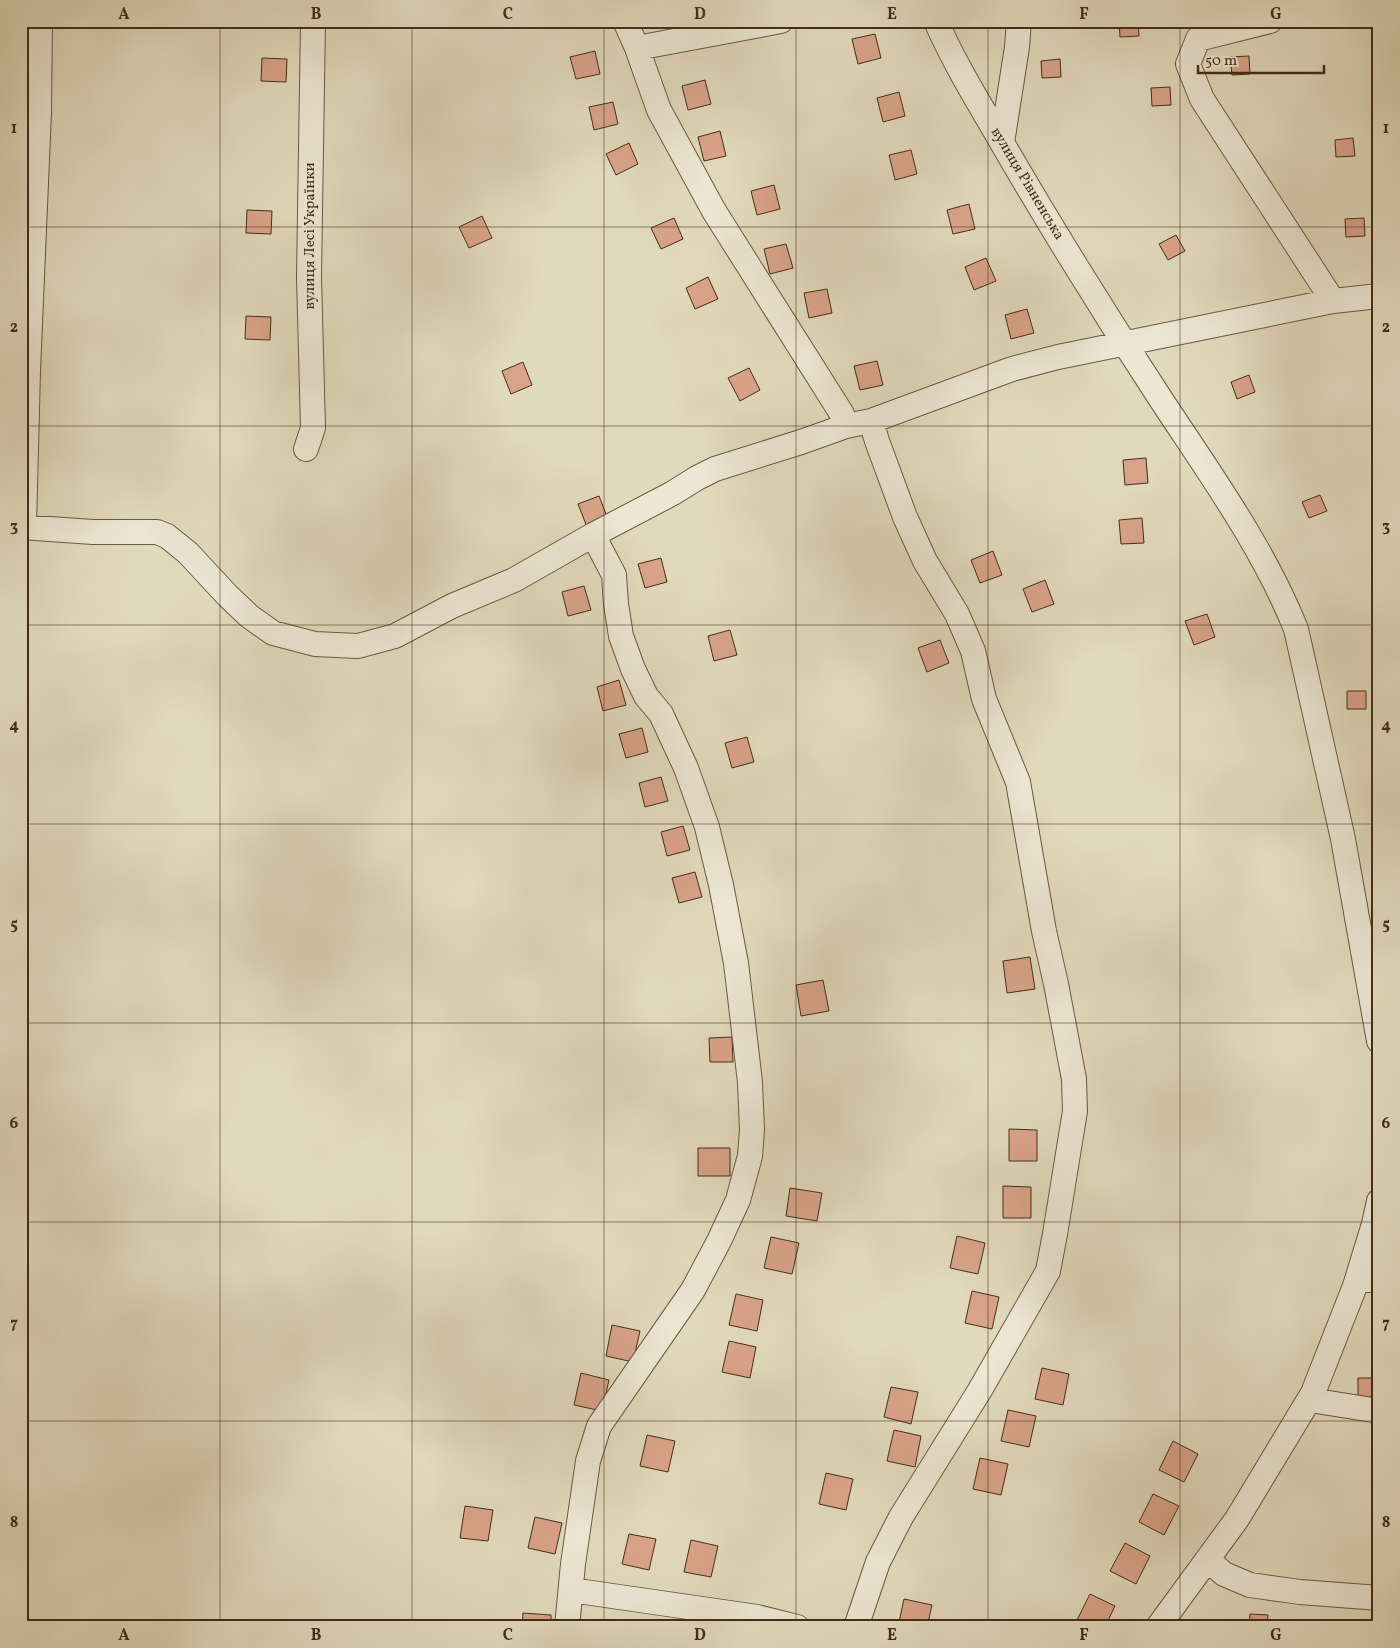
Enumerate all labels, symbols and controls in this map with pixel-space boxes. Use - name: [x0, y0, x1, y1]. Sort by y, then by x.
- text: A: [118, 4, 130, 26]
- text: B: [311, 4, 322, 26]
- text: C: [503, 4, 513, 26]
- text: D: [694, 4, 706, 26]
- text: E: [887, 4, 897, 26]
- text: F: [1079, 4, 1089, 26]
- text: G: [1270, 4, 1282, 26]
- scale bar: [1198, 42, 1324, 74]
- text: 50 m: [1205, 51, 1237, 72]
- text: 1: [11, 118, 17, 140]
- text: 1: [1383, 118, 1389, 140]
- street label: вулиця Рівненська: [985, 124, 1069, 244]
- street label: вулиця Лесі Українки: [300, 162, 321, 310]
- text: 2: [10, 317, 18, 339]
- text: 2: [1382, 317, 1390, 339]
- text: 3: [10, 516, 18, 538]
- text: 3: [1382, 516, 1390, 538]
- text: 4: [9, 715, 19, 737]
- text: 4: [1381, 715, 1391, 737]
- text: 5: [10, 914, 18, 936]
- text: 5: [1382, 914, 1390, 936]
- text: 6: [10, 1113, 19, 1135]
- text: 6: [1382, 1113, 1391, 1135]
- text: 7: [10, 1313, 18, 1335]
- text: 7: [1382, 1313, 1390, 1335]
- text: 8: [10, 1512, 18, 1534]
- text: 8: [1382, 1512, 1390, 1534]
- text: A: [118, 1625, 130, 1647]
- text: B: [311, 1625, 322, 1647]
- text: C: [503, 1625, 513, 1647]
- text: D: [694, 1625, 706, 1647]
- text: E: [887, 1625, 897, 1647]
- text: F: [1079, 1625, 1089, 1647]
- text: G: [1270, 1625, 1282, 1647]

